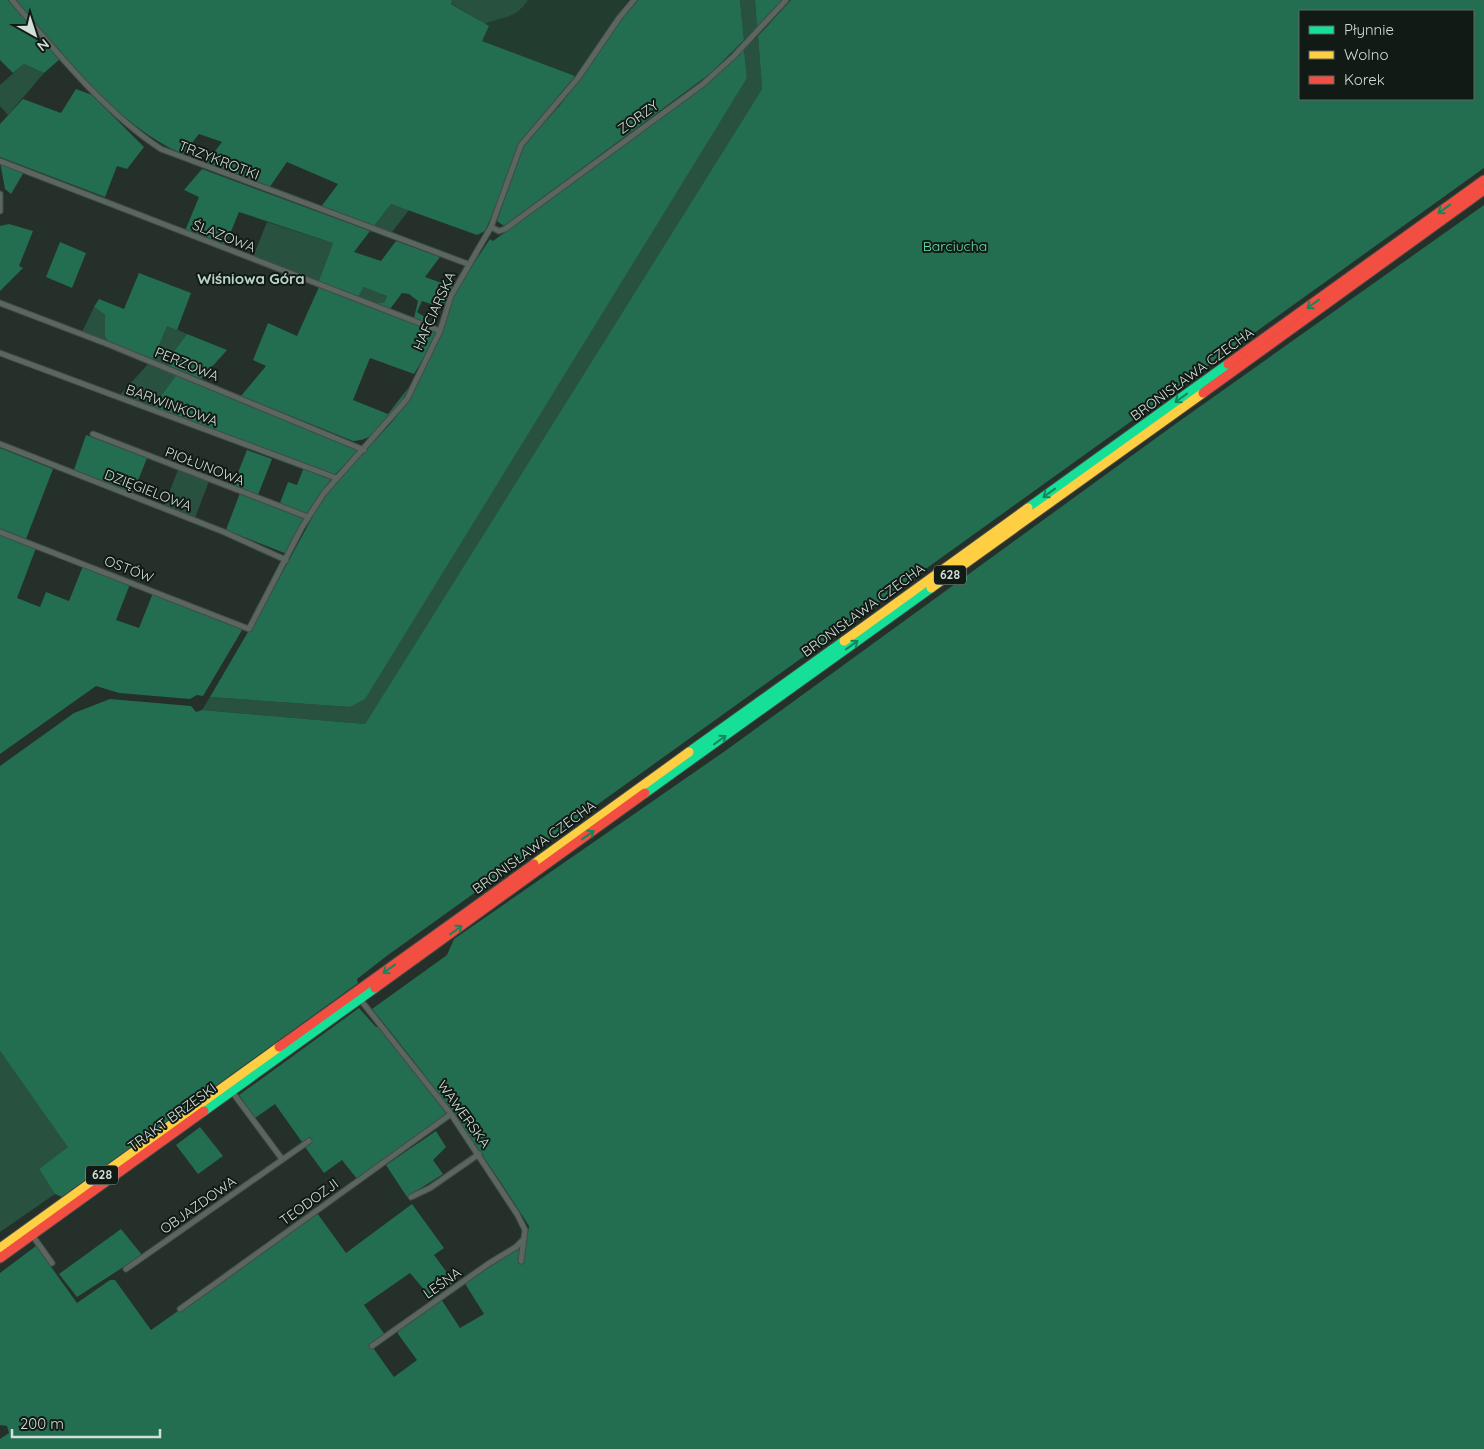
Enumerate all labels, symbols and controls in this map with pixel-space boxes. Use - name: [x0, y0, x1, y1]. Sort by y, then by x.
- north arrow: [10, 10, 60, 60]
- legend: [1299, 10, 1474, 100]
- text: Płynnie: [1344, 20, 1394, 39]
- text: N: [34, 35, 53, 55]
- text: Wolno: [1344, 45, 1389, 64]
- text: Korek: [1344, 70, 1385, 89]
- street label: ZORZY: [614, 96, 662, 138]
- street label: TRZYKROTKI: [176, 136, 262, 184]
- one-way arrow: [1438, 204, 1452, 214]
- street label: ŚLAZOWA: [190, 216, 258, 256]
- park label: Barciucha: [923, 237, 987, 255]
- district label: Wiśniowa Góra: [197, 269, 305, 288]
- street label: HAFCIARSKA: [409, 269, 459, 353]
- one-way arrow: [1306, 298, 1320, 309]
- street label: BRONISŁAWA CZECHA: [1127, 323, 1257, 425]
- street label: PERZOWA: [152, 343, 222, 385]
- street label: BARWINKOWA: [123, 380, 221, 430]
- one-way arrow: [1175, 393, 1188, 404]
- street label: PIOŁUNOWA: [163, 443, 247, 489]
- street label: DZIĘGIELOWA: [102, 465, 194, 515]
- one-way arrow: [1043, 488, 1056, 499]
- street label: OSTÓW: [102, 551, 157, 587]
- street label: BRONISŁAWA CZECHA: [798, 559, 928, 661]
- road number: 628: [934, 566, 966, 584]
- one-way arrow: [845, 640, 858, 651]
- one-way arrow: [713, 735, 727, 745]
- street label: BRONISŁAWA CZECHA: [469, 796, 599, 898]
- one-way arrow: [581, 830, 595, 840]
- one-way arrow: [449, 925, 463, 935]
- one-way arrow: [382, 964, 396, 974]
- street label: WAWERSKA: [433, 1077, 495, 1151]
- street label: TRAKT BRZESKI: [124, 1079, 220, 1155]
- road number: 628: [86, 1166, 118, 1184]
- street label: OBJAZDOWA: [157, 1172, 239, 1238]
- street label: TEODOZJI: [276, 1175, 342, 1229]
- street label: LEŚNA: [419, 1263, 465, 1303]
- scale bar: [12, 1406, 160, 1438]
- text: 200 m: [20, 1414, 64, 1433]

